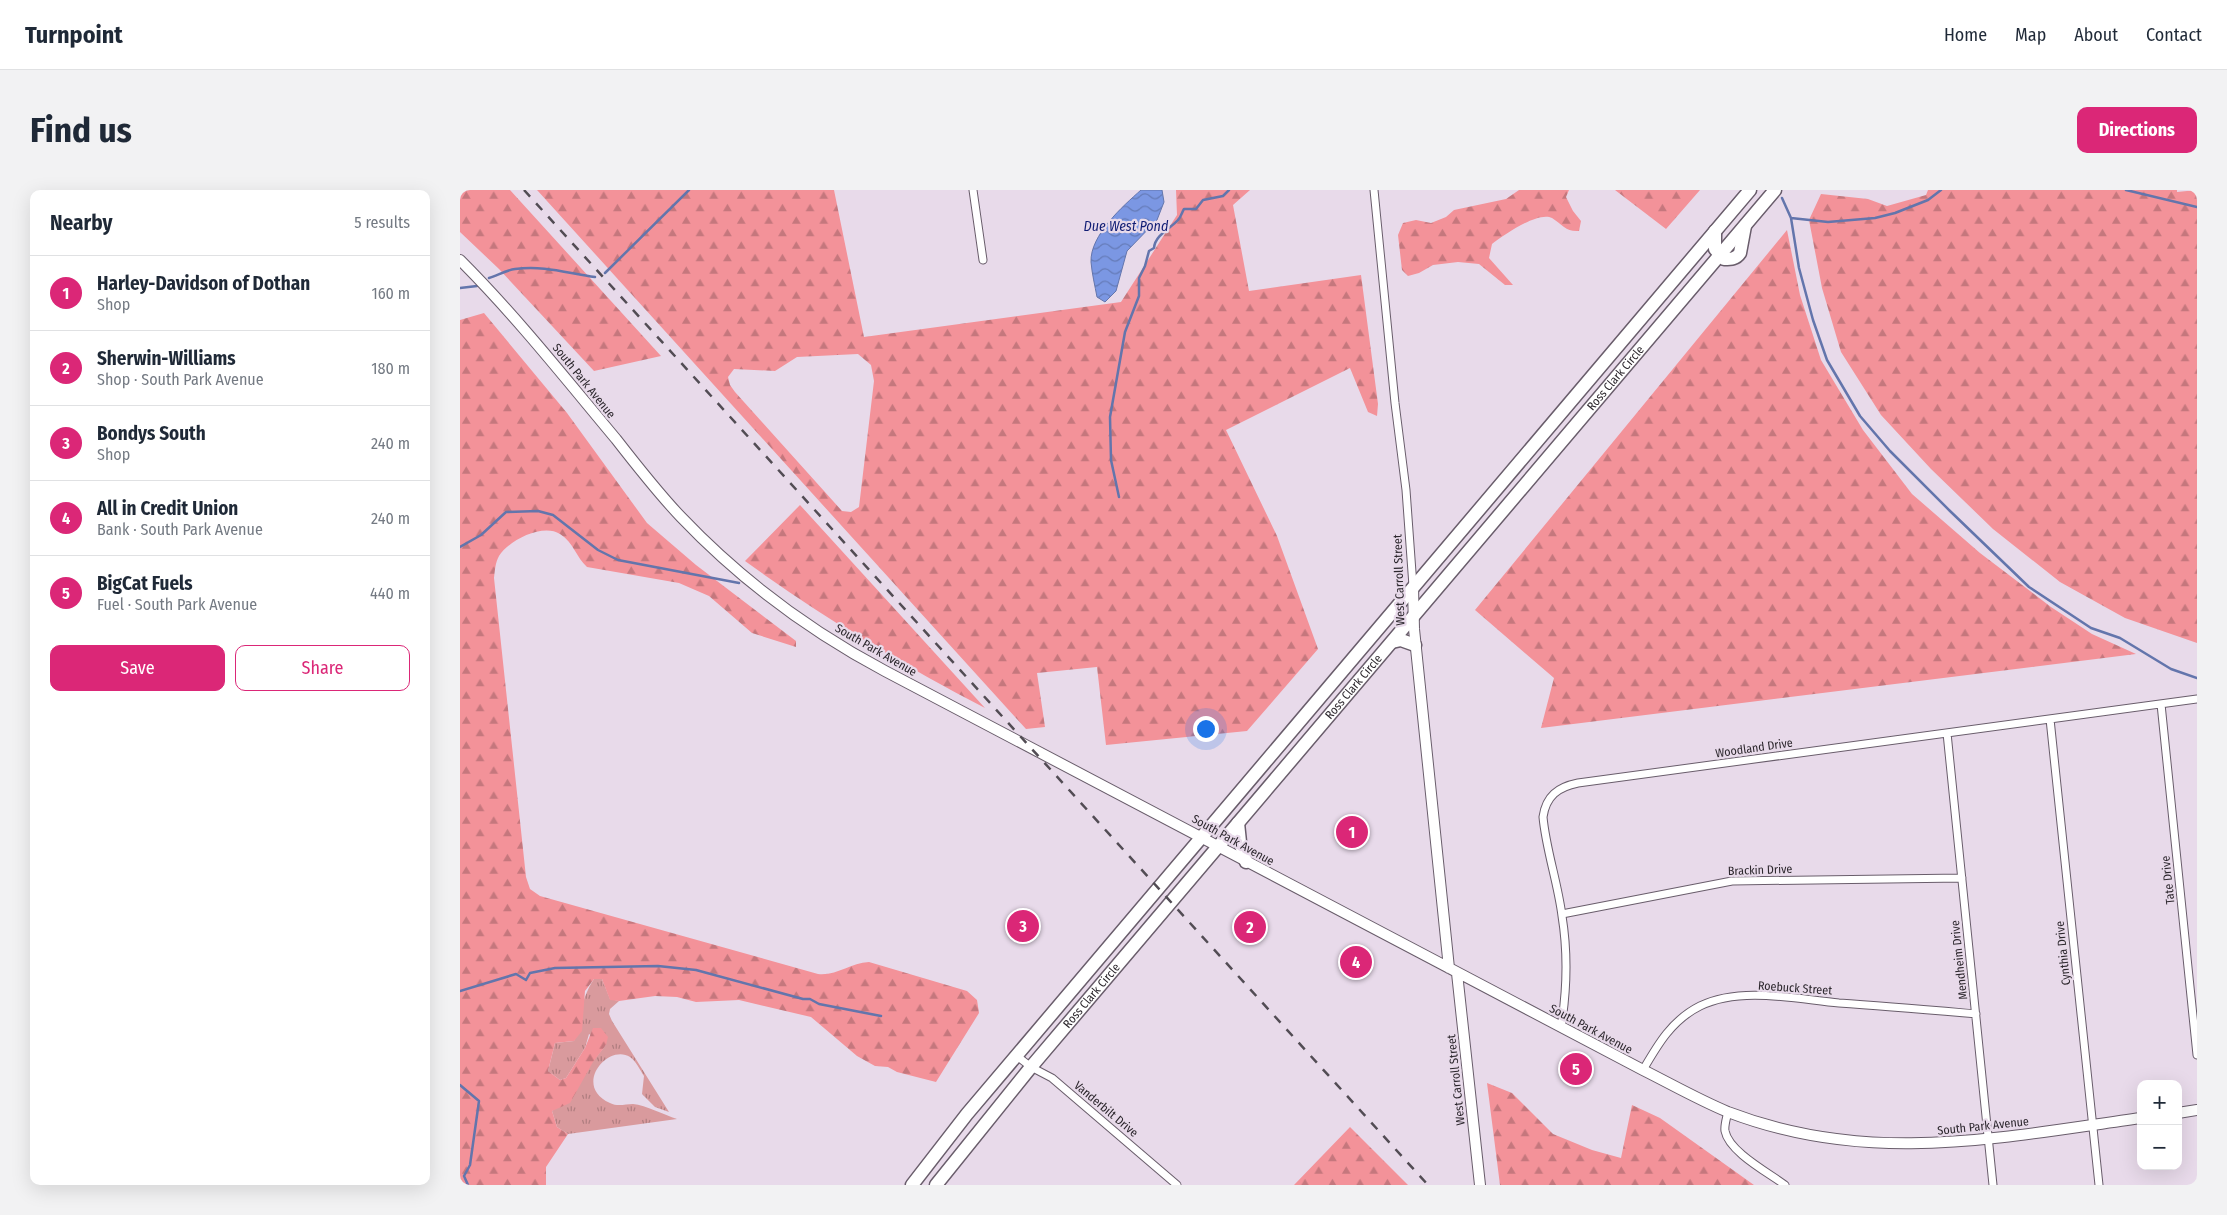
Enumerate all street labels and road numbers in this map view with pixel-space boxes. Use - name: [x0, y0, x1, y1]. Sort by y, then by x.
- street label: South Park Avenue: [550, 341, 618, 421]
- street label: Ross Clark Circle: [1584, 343, 1647, 413]
- street label: West Carroll Street: [1390, 534, 1408, 626]
- street label: South Park Avenue: [833, 621, 919, 679]
- street label: Ross Clark Circle: [1322, 652, 1385, 722]
- street label: Woodland Drive: [1714, 736, 1794, 760]
- street label: South Park Avenue: [1189, 812, 1277, 868]
- street label: Tate Drive: [2158, 855, 2178, 905]
- street label: Brackin Drive: [1727, 862, 1793, 878]
- street label: Mendheim Drive: [1948, 919, 1970, 1000]
- street label: Cynthia Drive: [2053, 920, 2073, 986]
- street label: Ross Clark Circle: [1060, 960, 1123, 1031]
- street label: Roebuck Street: [1757, 978, 1833, 998]
- street label: South Park Avenue: [1547, 1001, 1635, 1057]
- street label: West Carroll Street: [1444, 1034, 1468, 1126]
- street label: Vanderbilt Drive: [1071, 1078, 1141, 1140]
- street label: South Park Avenue: [1937, 1114, 2029, 1138]

